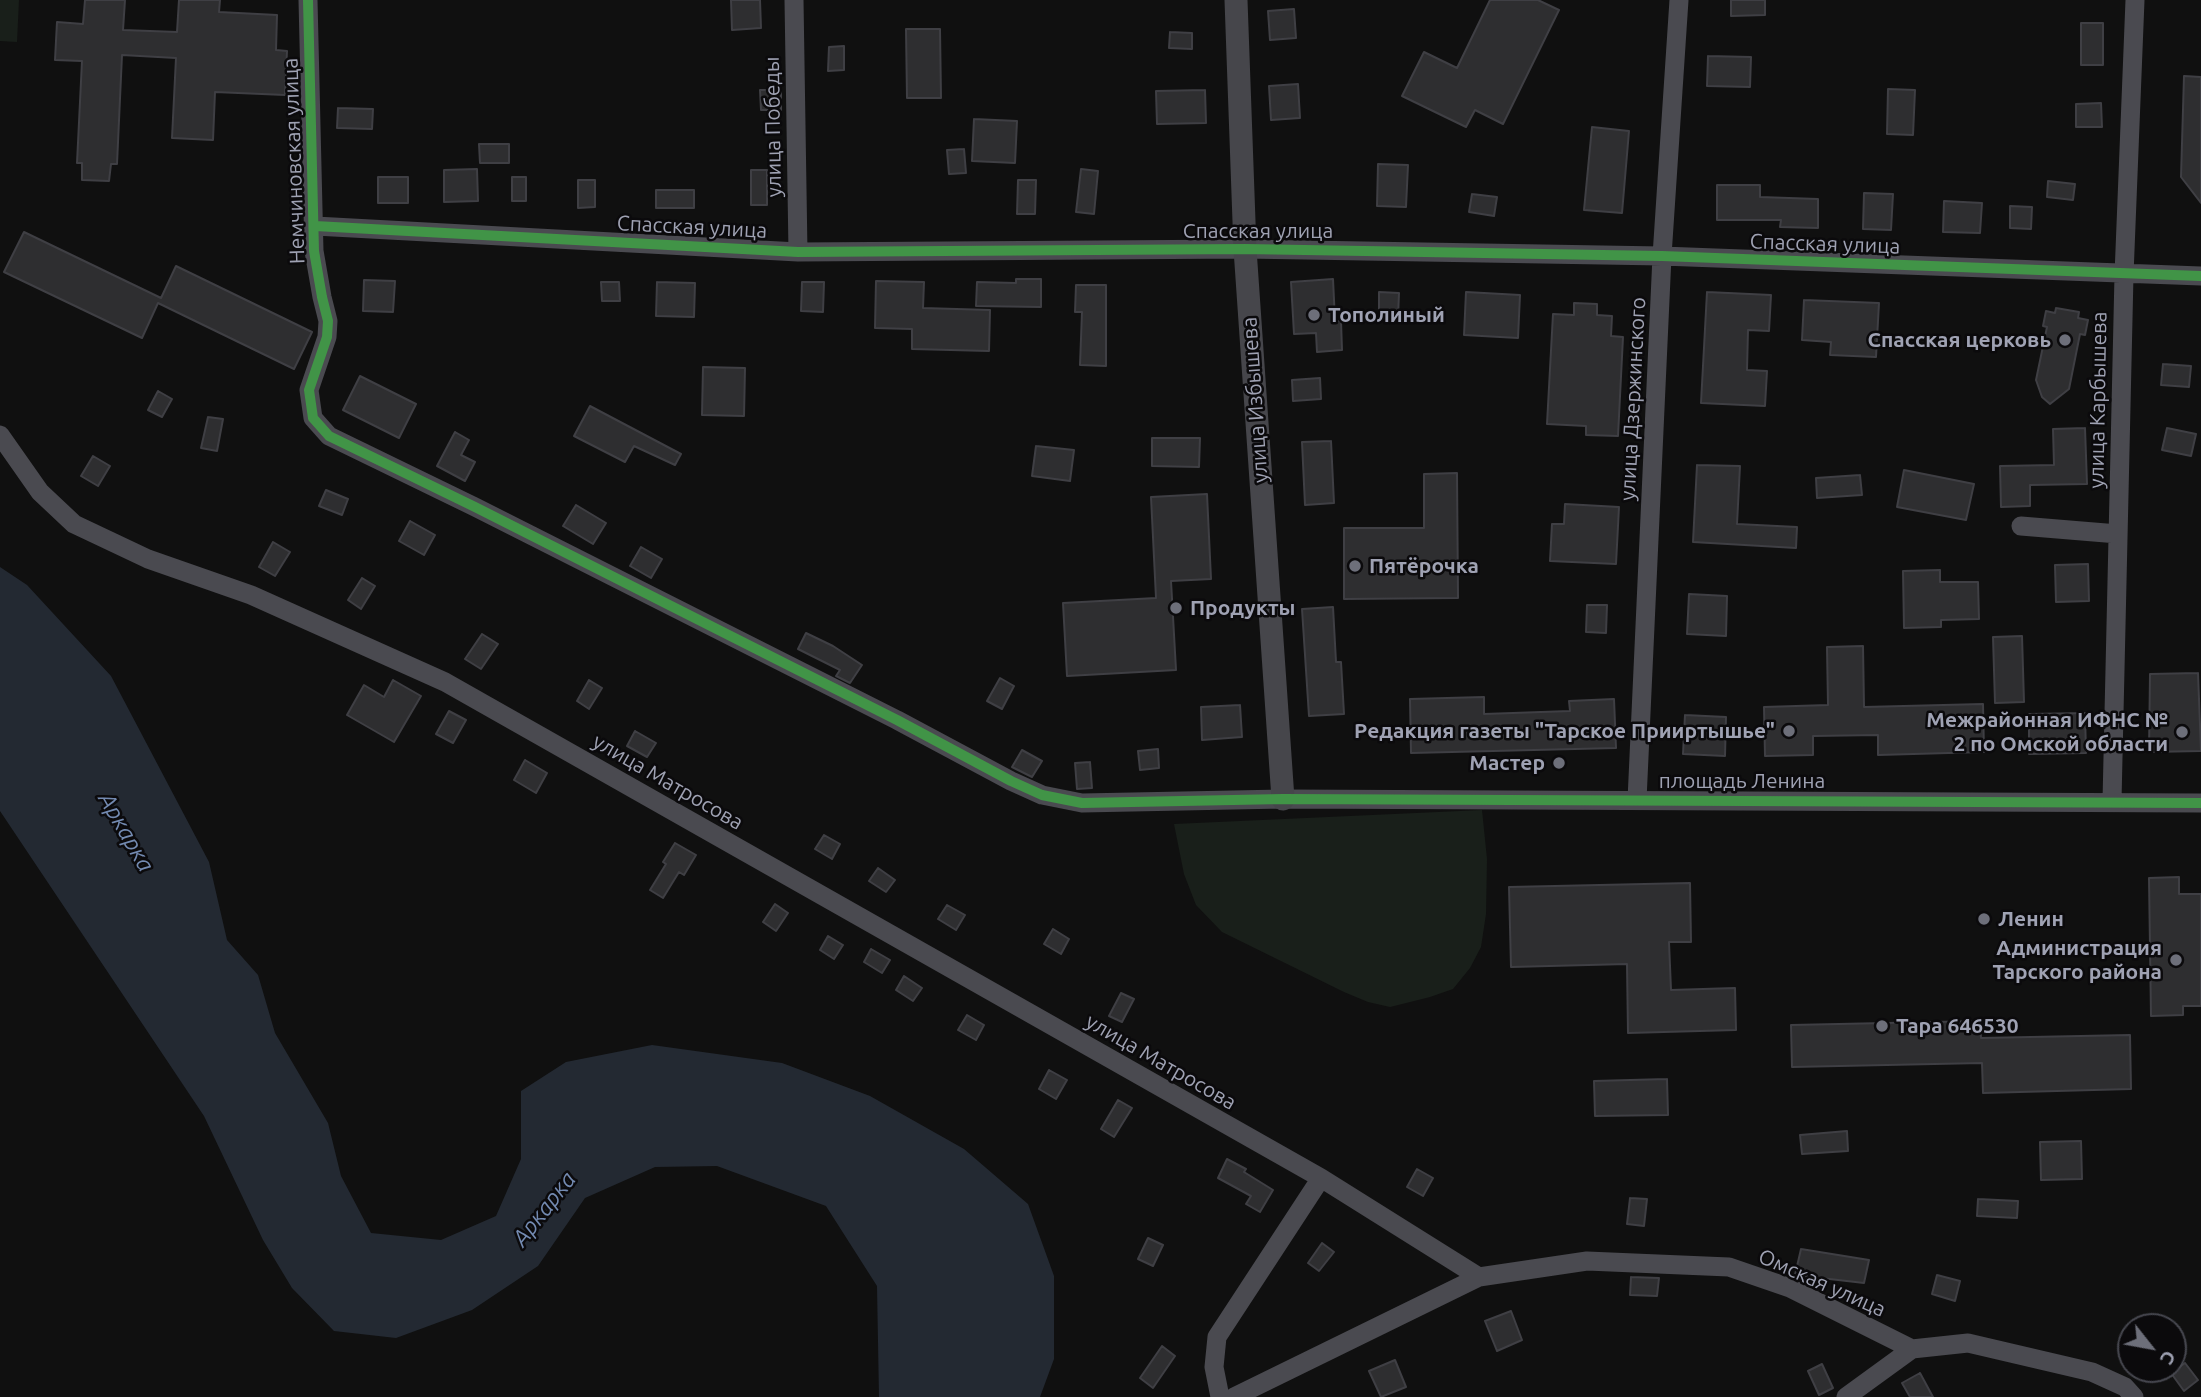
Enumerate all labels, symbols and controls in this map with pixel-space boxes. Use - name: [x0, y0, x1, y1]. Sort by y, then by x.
- street label: улица Победы: [759, 56, 787, 198]
- street label: Немчиновская улица: [278, 58, 310, 264]
- street label: Спасская улица: [616, 210, 768, 244]
- street label: Спасская улица: [1183, 218, 1333, 244]
- street label: Спасская улица: [1749, 229, 1901, 259]
- street label: улица Дзержинского: [1615, 296, 1651, 502]
- place label: Тополиный: [1328, 302, 1445, 328]
- marker: Тополиный: [1306, 307, 1322, 323]
- street label: улица Карбышева: [2084, 311, 2112, 489]
- street label: улица Избышева: [1237, 316, 1273, 484]
- place label: Спасская церковь: [1868, 327, 2051, 353]
- marker: Спасская церковь: [2057, 332, 2073, 348]
- place label: Пятёрочка: [1369, 553, 1479, 579]
- marker: Пятёрочка: [1347, 558, 1363, 574]
- place label: Продукты: [1190, 595, 1295, 621]
- marker: Продукты: [1168, 600, 1184, 616]
- place label: Межрайонная ИФНС № 2 по Омской области: [1926, 707, 2168, 757]
- place label: Редакция газеты "Тарское Прииртышье": [1354, 718, 1775, 744]
- marker: Редакция газеты "Тарское Прииртышье": [1781, 723, 1797, 739]
- marker: Межрайонная ИФНС № 2 по Омской области: [2174, 724, 2190, 740]
- street label: улица Матросова: [588, 729, 748, 835]
- place label: Мастер: [1469, 750, 1545, 776]
- marker: Мастер: [1551, 755, 1567, 771]
- street label: площадь Ленина: [1659, 768, 1825, 794]
- water label: Аркарка: [92, 787, 160, 877]
- place label: Ленин: [1998, 906, 2064, 932]
- marker: Ленин: [1976, 911, 1992, 927]
- place label: Администрация Тарского района: [1992, 935, 2162, 985]
- marker: Администрация Тарского района: [2168, 952, 2184, 968]
- street label: улица Матросова: [1081, 1009, 1241, 1115]
- place label: Тара 646530: [1896, 1013, 2019, 1039]
- marker: Тара 646530: [1874, 1018, 1890, 1034]
- water label: Аркарка: [506, 1166, 582, 1252]
- street label: Омская улица: [1755, 1244, 1889, 1322]
- north arrow: [2117, 1313, 2187, 1383]
- text: С: [2156, 1347, 2181, 1369]

